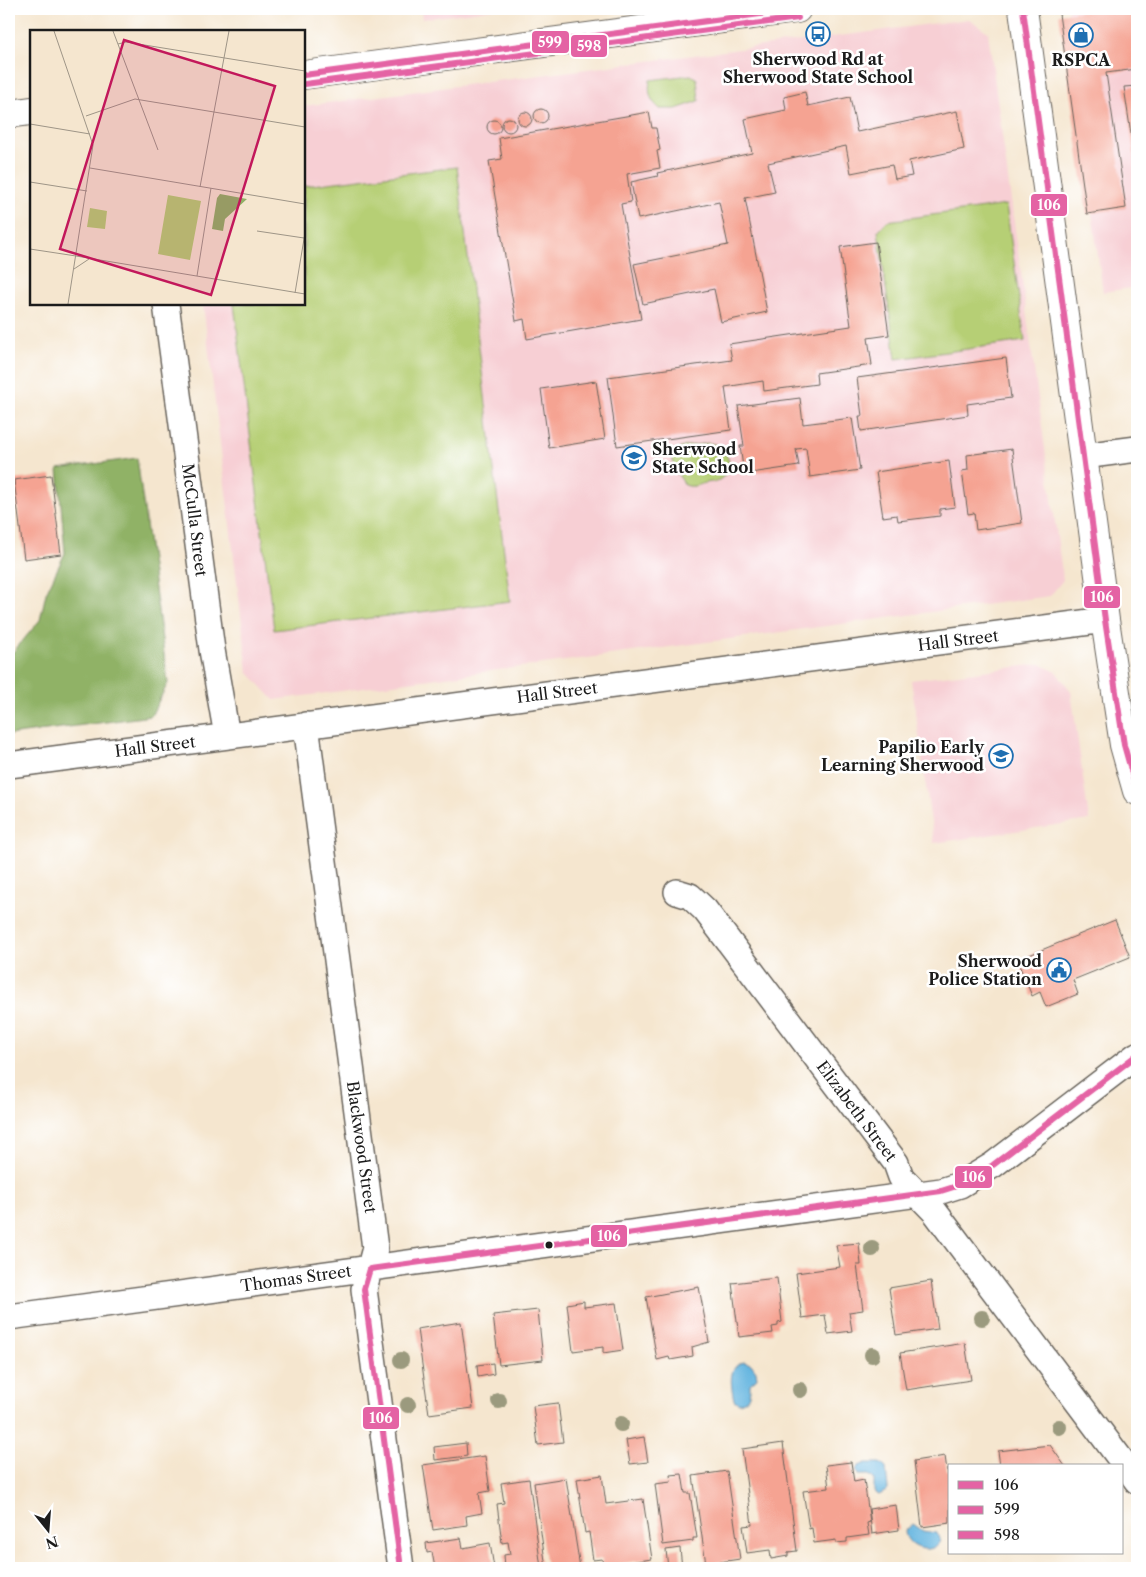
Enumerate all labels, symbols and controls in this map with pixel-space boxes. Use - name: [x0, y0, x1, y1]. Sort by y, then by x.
- bus stop icon: Sherwood Rd at Sherwood State School: [805, 21, 831, 47]
- shop icon: RSPCA: [1068, 22, 1094, 48]
- inset map: [30, 30, 305, 305]
- line badge: 599: [531, 30, 570, 54]
- text: 599: [538, 33, 562, 51]
- line badge: 598: [570, 34, 608, 58]
- text: 598: [577, 37, 601, 55]
- place label: Sherwood Rd at Sherwood State School: [723, 49, 914, 87]
- place label: RSPCA: [1052, 50, 1111, 70]
- line badge: 106: [1030, 193, 1068, 217]
- text: 106: [1037, 196, 1061, 214]
- place label: Sherwood State School: [652, 439, 754, 477]
- school or university icon: Sherwood State School: [621, 445, 647, 471]
- street label: McCulla Street: [178, 462, 212, 578]
- line badge: 106: [1083, 585, 1121, 609]
- text: 106: [1090, 588, 1114, 606]
- street label: Hall Street: [917, 625, 1000, 655]
- street label: Hall Street: [516, 677, 599, 707]
- street label: Hall Street: [114, 731, 197, 761]
- place label: Papilio Early Learning Sherwood: [821, 737, 985, 775]
- school or university icon: Papilio Early Learning Sherwood: [988, 743, 1014, 769]
- place label: Sherwood Police Station: [928, 951, 1042, 989]
- public building icon: Sherwood Police Station: [1046, 957, 1072, 983]
- street label: Elizabeth Street: [813, 1057, 902, 1166]
- street label: Blackwood Street: [343, 1080, 381, 1215]
- line badge: 106: [954, 1165, 993, 1189]
- text: 106: [962, 1168, 986, 1186]
- line badge: 106: [590, 1224, 628, 1248]
- text: 106: [597, 1227, 621, 1245]
- unlabelled marker: [544, 1240, 554, 1250]
- street label: Thomas Street: [239, 1260, 353, 1296]
- line badge: 106: [362, 1406, 400, 1430]
- text: 106: [369, 1409, 393, 1427]
- legend: [948, 1464, 1124, 1554]
- text: 106: [994, 1475, 1019, 1494]
- text: 599: [994, 1499, 1020, 1518]
- north arrow: [22, 1504, 72, 1554]
- text: 598: [994, 1525, 1020, 1544]
- text: N: [43, 1532, 60, 1553]

